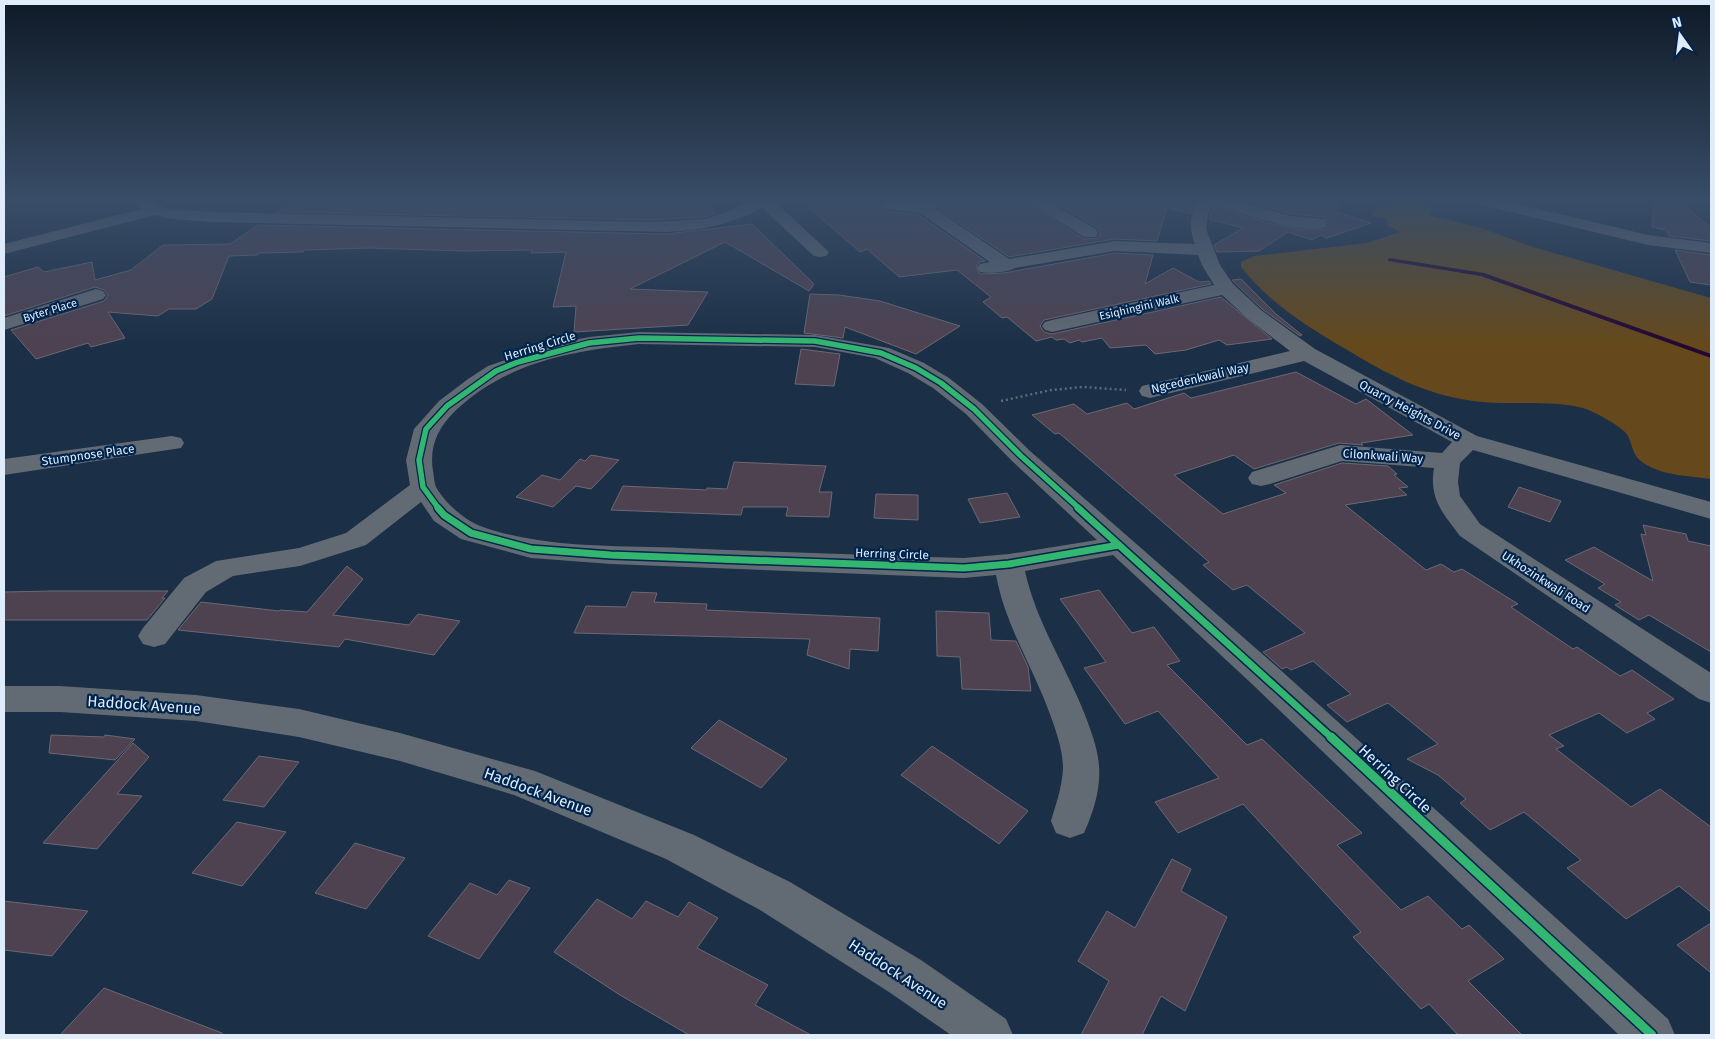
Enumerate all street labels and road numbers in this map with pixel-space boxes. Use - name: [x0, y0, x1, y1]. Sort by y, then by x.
- street label: Esiqhingini Walk: [1098, 292, 1181, 323]
- street label: Byter Place: [22, 296, 79, 325]
- street label: Herring Circle: [503, 328, 577, 364]
- street label: Ngcedenkwali Way: [1150, 360, 1250, 396]
- street label: Quarry Heights Drive: [1357, 377, 1463, 443]
- street label: Stumpnose Place: [41, 442, 135, 468]
- street label: Cilonkwali Way: [1342, 446, 1424, 466]
- street label: Herring Circle: [855, 546, 929, 562]
- street label: Ukhozinkwali Road: [1499, 548, 1593, 616]
- street label: Haddock Avenue: [87, 692, 201, 718]
- street label: Herring Circle: [1355, 741, 1435, 817]
- street label: Haddock Avenue: [482, 764, 594, 820]
- street label: Haddock Avenue: [845, 935, 951, 1013]

